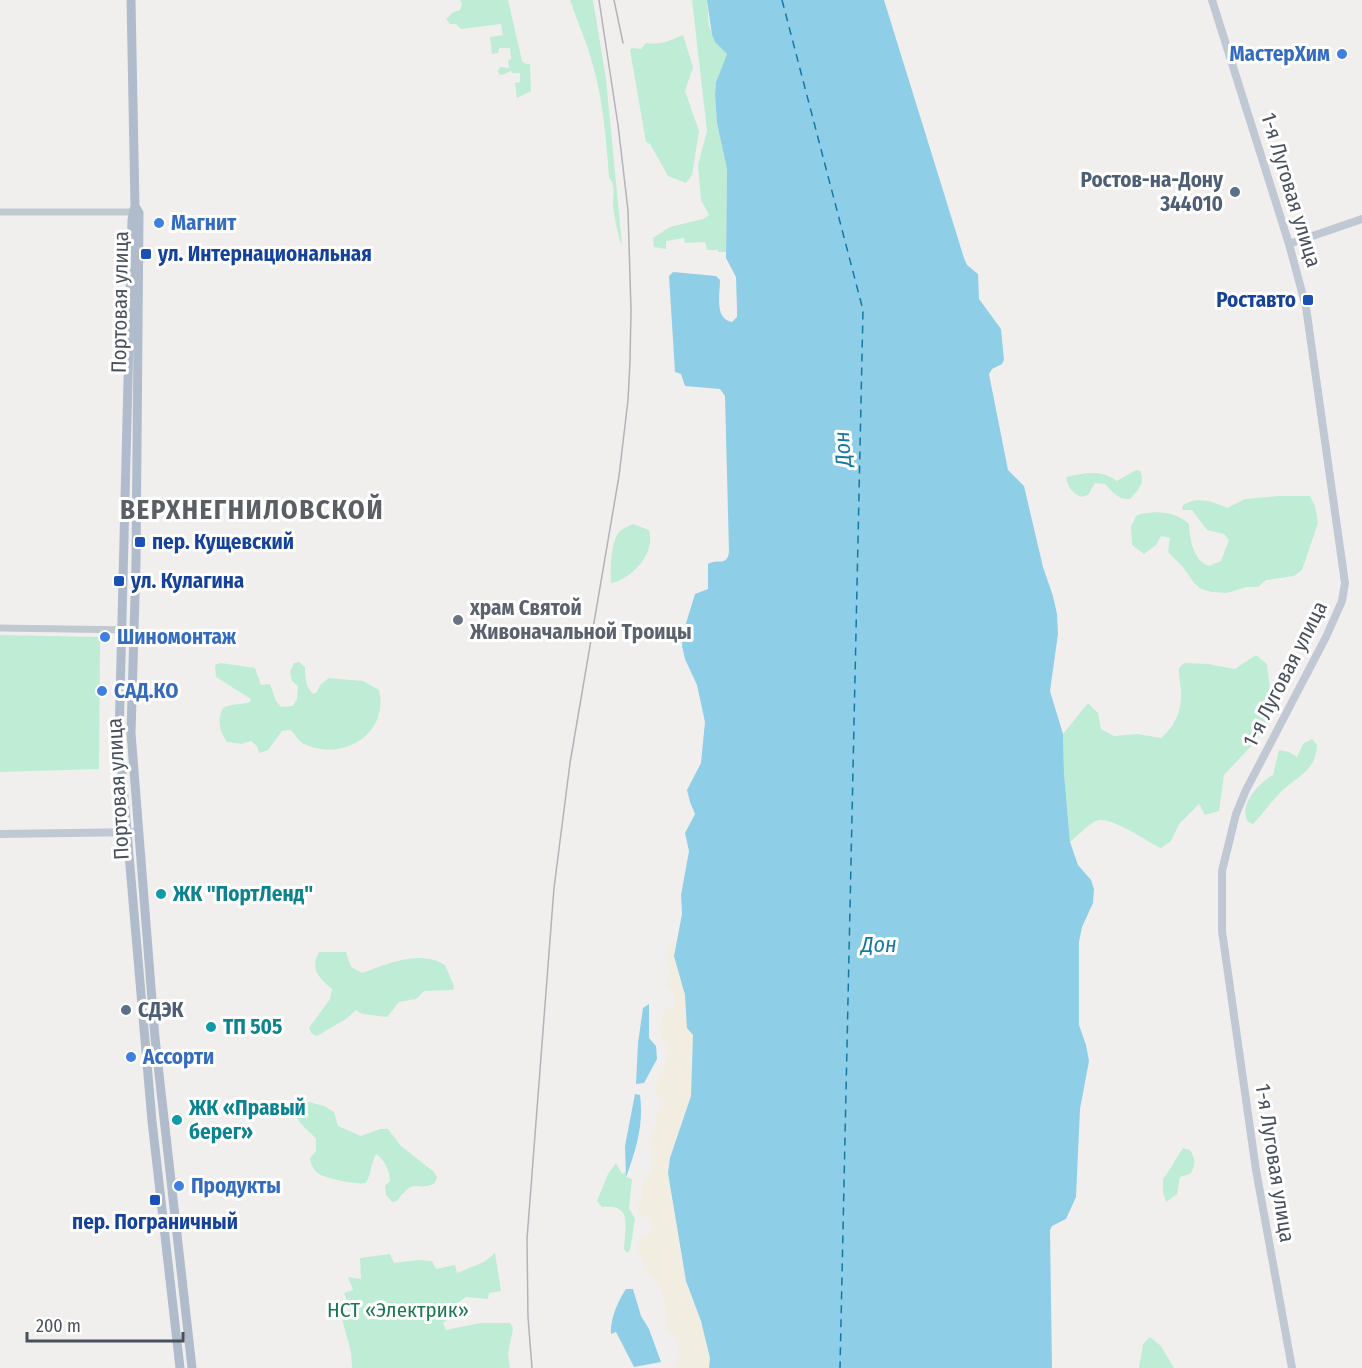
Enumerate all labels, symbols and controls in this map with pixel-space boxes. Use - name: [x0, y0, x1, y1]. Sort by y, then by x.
- place label: МастерХим: [1229, 41, 1330, 67]
- marker: МастерХим: [1335, 47, 1349, 61]
- street label: 1-я Луговая улица: [1255, 110, 1327, 270]
- place label: Ростов-на-Дону 344010: [1081, 167, 1224, 217]
- marker: Ростов-на-Дону 344010: [1228, 185, 1242, 199]
- place label: Магнит: [171, 210, 237, 236]
- marker: Магнит: [152, 216, 166, 230]
- street label: Портовая улица: [106, 231, 134, 373]
- place label: ул. Интернациональная: [157, 241, 372, 267]
- marker: ул. Интернациональная: [139, 247, 153, 261]
- place label: Роставто: [1216, 287, 1296, 313]
- marker: Роставто: [1301, 293, 1315, 307]
- water label: Дон: [828, 430, 857, 470]
- district label: ВЕРХНЕГНИЛОВСКОЙ: [120, 493, 384, 526]
- place label: пер. Кущевский: [152, 529, 294, 555]
- marker: пер. Кущевский: [133, 535, 147, 549]
- place label: ул. Кулагина: [130, 568, 244, 594]
- marker: ул. Кулагина: [112, 574, 126, 588]
- place label: храм Святой Живоначальной Троицы: [469, 595, 692, 645]
- street label: 1-я Луговая улица: [1237, 597, 1333, 751]
- marker: храм Святой Живоначальной Троицы: [451, 613, 465, 627]
- place label: Шиномонтаж: [117, 624, 237, 650]
- marker: Шиномонтаж: [98, 630, 112, 644]
- place label: САД.КО: [114, 678, 178, 704]
- marker: САД.КО: [95, 684, 109, 698]
- street label: Портовая улица: [101, 717, 135, 861]
- place label: ЖК "ПортЛенд": [172, 881, 313, 907]
- marker: ЖК "ПортЛенд": [154, 887, 168, 901]
- water label: Дон: [859, 931, 897, 958]
- place label: СДЭК: [138, 997, 185, 1023]
- marker: СДЭК: [119, 1003, 133, 1017]
- place label: ТП 505: [223, 1014, 282, 1040]
- marker: ТП 505: [204, 1020, 218, 1034]
- place label: Ассорти: [142, 1044, 214, 1070]
- marker: Ассорти: [124, 1050, 138, 1064]
- street label: 1-я Луговая улица: [1250, 1082, 1300, 1244]
- place label: ЖК «Правый берег»: [188, 1095, 306, 1145]
- marker: ЖК «Правый берег»: [170, 1113, 184, 1127]
- place label: Продукты: [191, 1173, 281, 1199]
- marker: Продукты: [172, 1179, 186, 1193]
- marker: пер. Пограничный: [148, 1193, 162, 1207]
- place label: пер. Пограничный: [72, 1209, 238, 1235]
- park label: НСТ «Электрик»: [327, 1297, 469, 1323]
- scale bar: [27, 1305, 183, 1343]
- text: 200 m: [36, 1315, 81, 1337]

